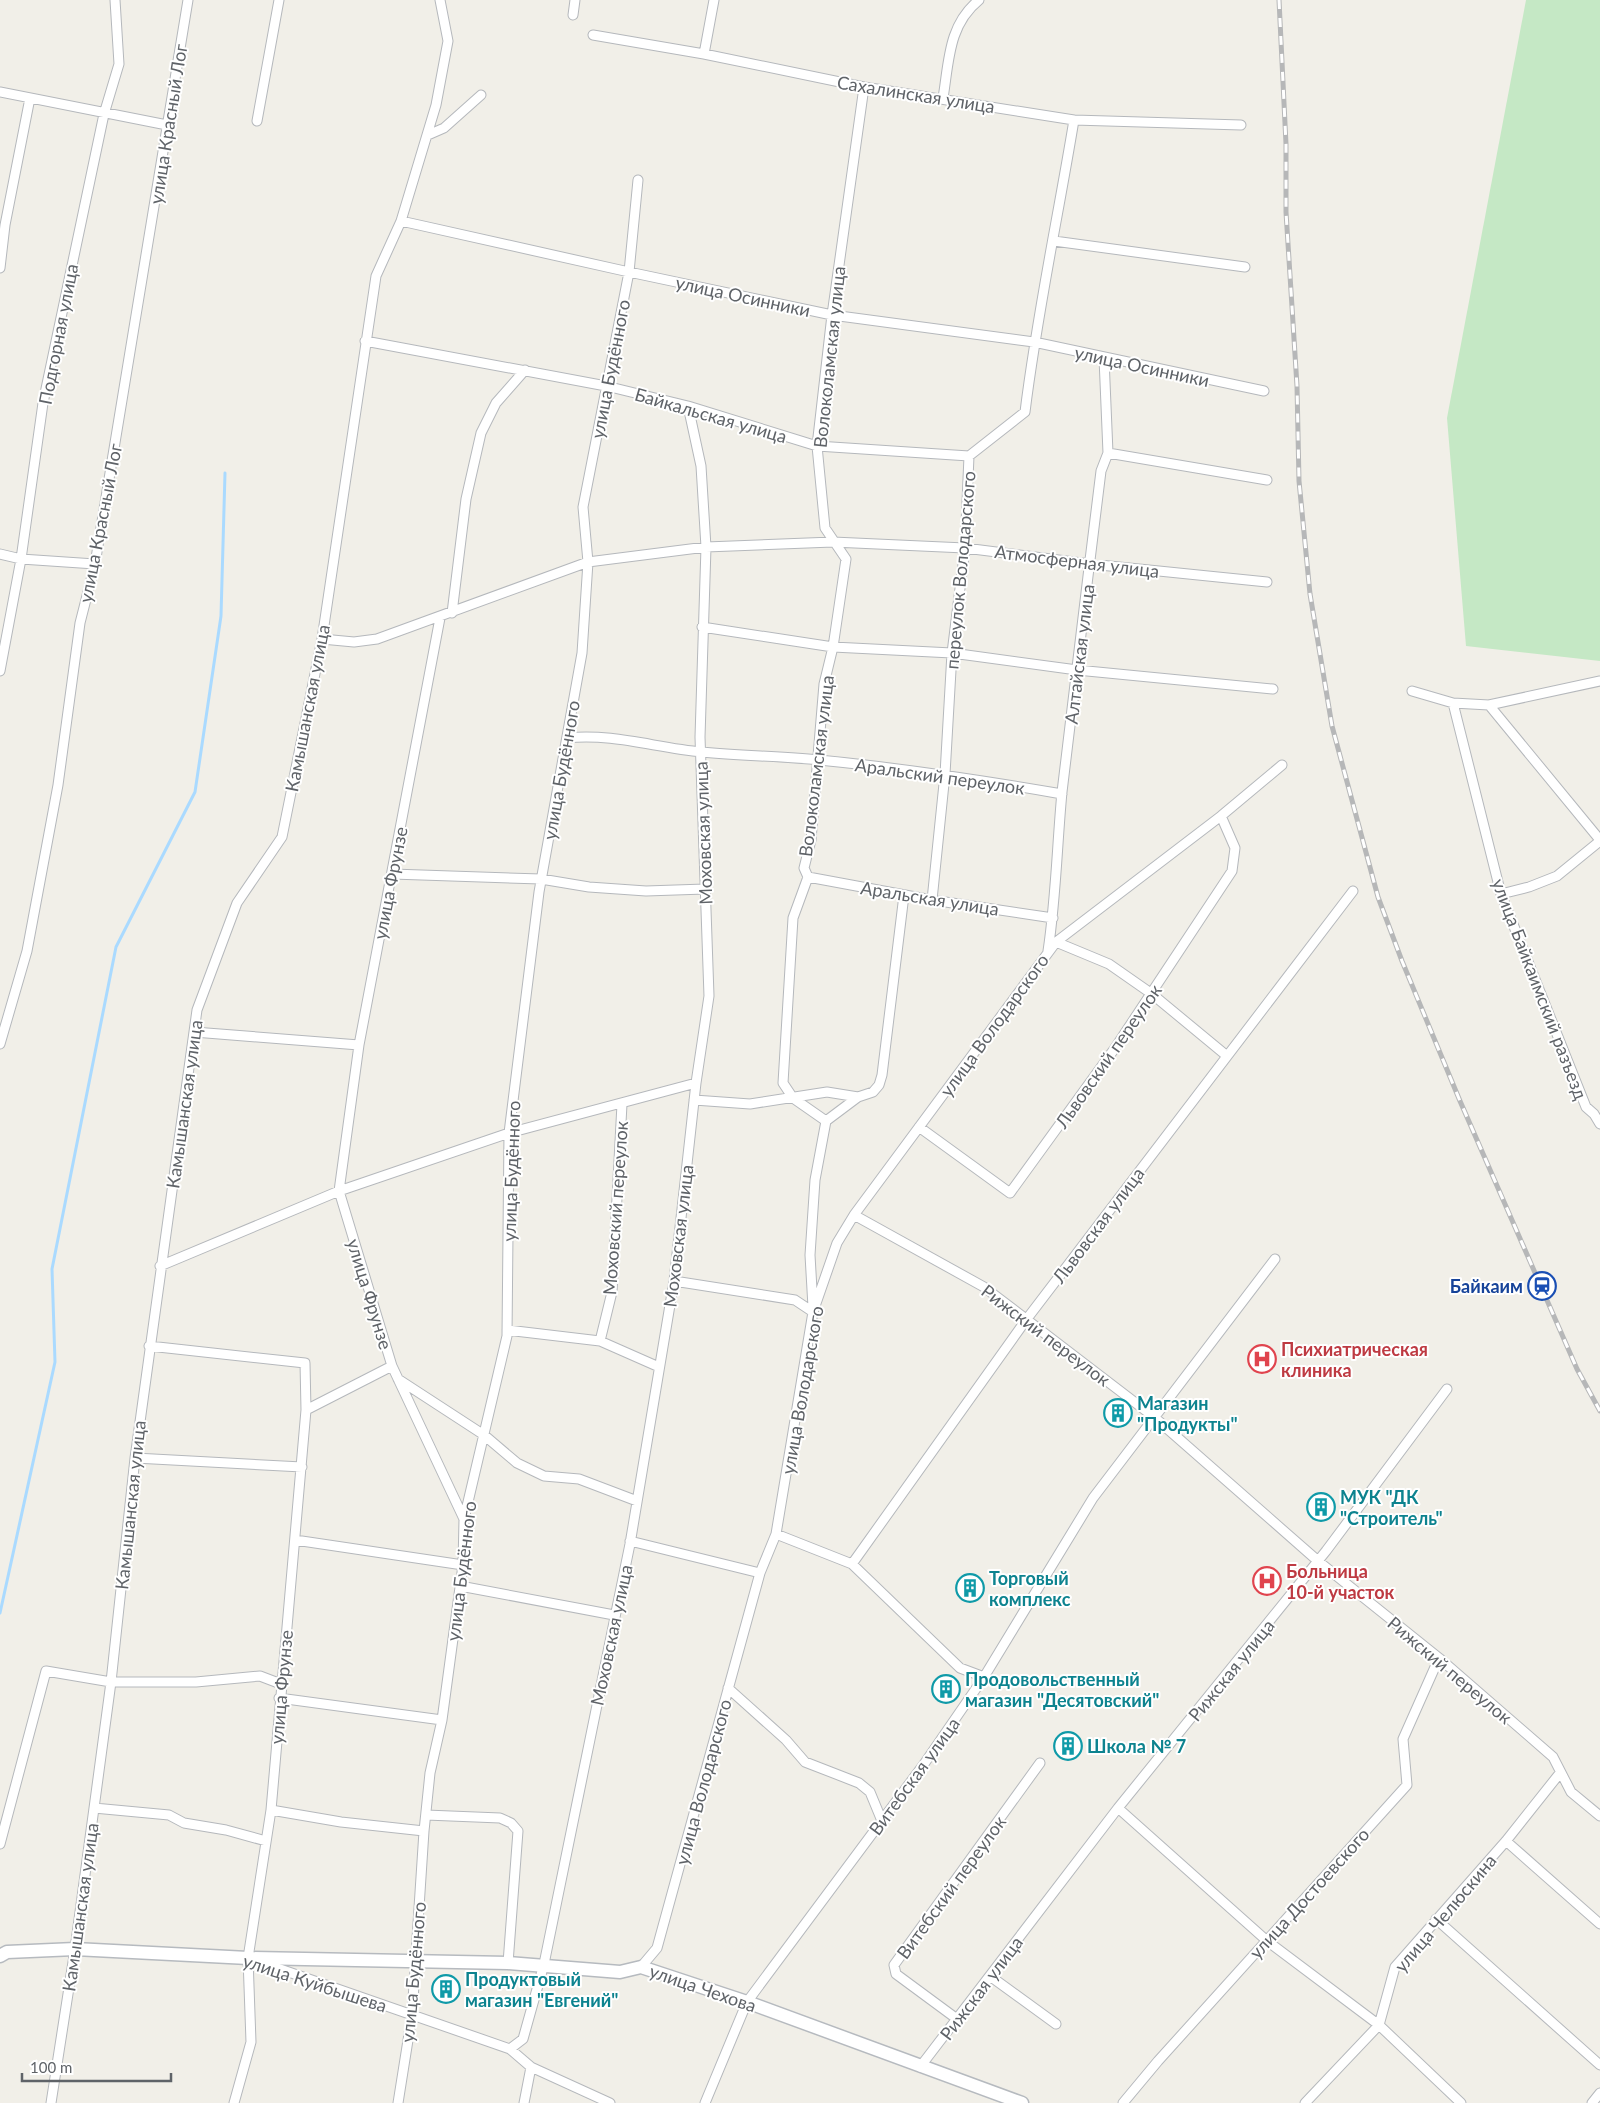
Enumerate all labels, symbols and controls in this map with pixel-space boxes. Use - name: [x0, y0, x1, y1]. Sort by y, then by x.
- street label: улица Красный Лог: [144, 42, 192, 206]
- street label: Сахалинская улица: [836, 71, 996, 117]
- street label: Подгорная улица: [34, 262, 82, 406]
- street label: Волоколамская улица: [809, 265, 849, 449]
- street label: улица Осинники: [674, 271, 812, 321]
- street label: улица Будённого: [586, 298, 634, 440]
- street label: улица Осинники: [1073, 341, 1211, 391]
- street label: Байкальская улица: [632, 383, 790, 447]
- street label: улица Красный Лог: [74, 441, 126, 605]
- street label: переулок Володарского: [940, 470, 980, 670]
- street label: Атмосферная улица: [993, 540, 1161, 582]
- street label: Алтайская улица: [1060, 583, 1098, 725]
- street label: Камышанская улица: [280, 622, 334, 794]
- street label: Волоколамская улица: [794, 674, 838, 858]
- street label: улица Будённого: [538, 699, 584, 841]
- street label: Аральский переулок: [854, 753, 1027, 799]
- street label: Моховская улица: [690, 761, 716, 905]
- street label: улица Фрунзе: [368, 825, 412, 941]
- street label: улица Байкаимский разъезд: [1488, 875, 1592, 1103]
- street label: Аральская улица: [859, 876, 1001, 920]
- street label: улица Володарского: [935, 949, 1053, 1101]
- street label: Львовский переулок: [1050, 979, 1166, 1133]
- street label: Камышанская улица: [161, 1018, 207, 1190]
- street label: улица Будённого: [498, 1100, 524, 1242]
- street label: Моховский переулок: [598, 1119, 632, 1296]
- street label: Моховская улица: [658, 1163, 698, 1309]
- street label: Львовская улица: [1047, 1163, 1149, 1288]
- street label: улица Фрунзе: [343, 1236, 397, 1352]
- station icon: Байкаим: [1527, 1271, 1557, 1301]
- place label: Байкаим: [1450, 1275, 1523, 1297]
- street label: Рижский переулок: [977, 1279, 1115, 1391]
- street label: улица Володарского: [776, 1304, 828, 1476]
- place label: Психиатрическая клиника: [1281, 1338, 1428, 1381]
- hospital icon: Психиатрическая клиника: [1247, 1344, 1277, 1374]
- place label: Магазин "Продукты": [1137, 1392, 1238, 1435]
- building icon: Магазин "Продукты": [1103, 1398, 1133, 1428]
- street label: Камышанская улица: [110, 1419, 150, 1591]
- place label: МУК "ДК "Строитель": [1340, 1486, 1443, 1529]
- building icon: МУК "ДК "Строитель": [1306, 1492, 1336, 1522]
- street label: улица Будённого: [441, 1500, 481, 1642]
- place label: Больница 10-й участок: [1286, 1560, 1395, 1603]
- street label: Моховская улица: [585, 1563, 637, 1707]
- hospital icon: Больница 10-й участок: [1252, 1566, 1282, 1596]
- place label: Торговый комплекс: [989, 1567, 1071, 1610]
- building icon: Торговый комплекс: [955, 1573, 985, 1603]
- street label: Рижский переулок: [1383, 1612, 1517, 1729]
- street label: Рижская улица: [1183, 1615, 1279, 1725]
- street label: улица Фрунзе: [265, 1629, 297, 1745]
- place label: Продовольственный магазин "Деcятовский": [965, 1668, 1159, 1711]
- building icon: Продовольственный магазин "Деcятовский": [931, 1674, 961, 1704]
- street label: улица Володарского: [670, 1697, 736, 1867]
- street label: Витебская улица: [864, 1713, 964, 1839]
- building icon: Школа № 7: [1053, 1731, 1083, 1761]
- place label: Школа № 7: [1087, 1735, 1186, 1757]
- street label: Витебский переулок: [892, 1811, 1011, 1963]
- street label: Камышанская улица: [57, 1821, 103, 1993]
- street label: улица Достоевского: [1244, 1823, 1374, 1963]
- street label: улица Челюскина: [1389, 1850, 1501, 1976]
- street label: улица Будённого: [396, 1901, 430, 2043]
- street label: Рижская улица: [935, 1932, 1027, 2044]
- street label: улица Куйбышева: [240, 1949, 390, 2017]
- street label: улица Чехова: [647, 1959, 759, 2017]
- place label: Продуктовый магазин "Евгений": [465, 1968, 618, 2011]
- building icon: Продуктовый магазин "Евгений": [431, 1974, 461, 2004]
- scale bar: [22, 2050, 171, 2082]
- text: 100 m: [30, 2058, 72, 2076]

